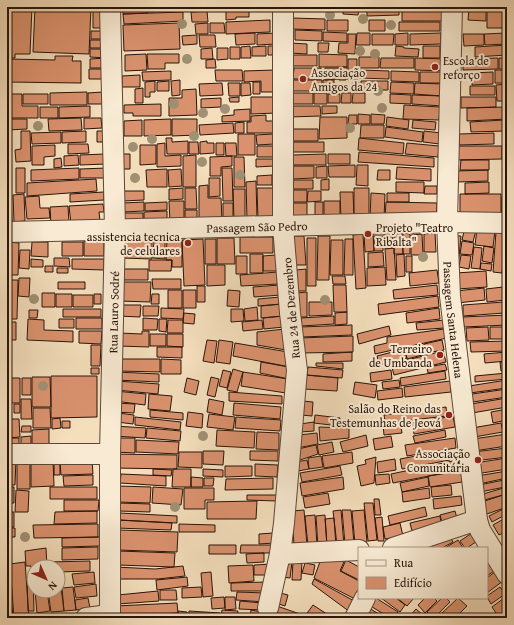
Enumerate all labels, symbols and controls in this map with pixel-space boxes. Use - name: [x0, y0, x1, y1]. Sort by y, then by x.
- place label: Escola de reforço: [443, 52, 489, 83]
- marker: Escola de reforço: [430, 62, 440, 72]
- place label: Associação Amigos da 24: [311, 64, 377, 95]
- marker: Associação Amigos da 24: [298, 74, 308, 84]
- street label: Passagem São Pedro: [206, 217, 308, 236]
- place label: Projeto "Teatro Ribalta": [376, 219, 453, 250]
- place label: assistencia tecnica de celulares: [87, 228, 180, 259]
- marker: Projeto "Teatro Ribalta": [363, 229, 373, 239]
- marker: assistencia tecnica de celulares: [183, 238, 193, 248]
- street label: Rua 24 de Dezembro: [278, 257, 304, 359]
- street label: Passagem Santa Helena: [440, 261, 468, 379]
- street label: Rua Lauro Sodré: [104, 270, 123, 353]
- place label: Terreiro de Umbanda: [369, 340, 432, 371]
- marker: Terreiro de Umbanda: [435, 350, 445, 360]
- place label: Salão do Reino das Testemunhas de Jeová: [330, 400, 441, 431]
- marker: Salão do Reino das Testemunhas de Jeová: [444, 410, 454, 420]
- place label: Associação Comunitária: [407, 445, 470, 476]
- marker: Associação Comunitária: [473, 455, 483, 465]
- legend: [358, 547, 488, 599]
- text: Rua: [394, 554, 413, 571]
- north arrow: [26, 559, 66, 599]
- text: Edifício: [394, 574, 432, 591]
- text: N: [44, 578, 61, 595]

